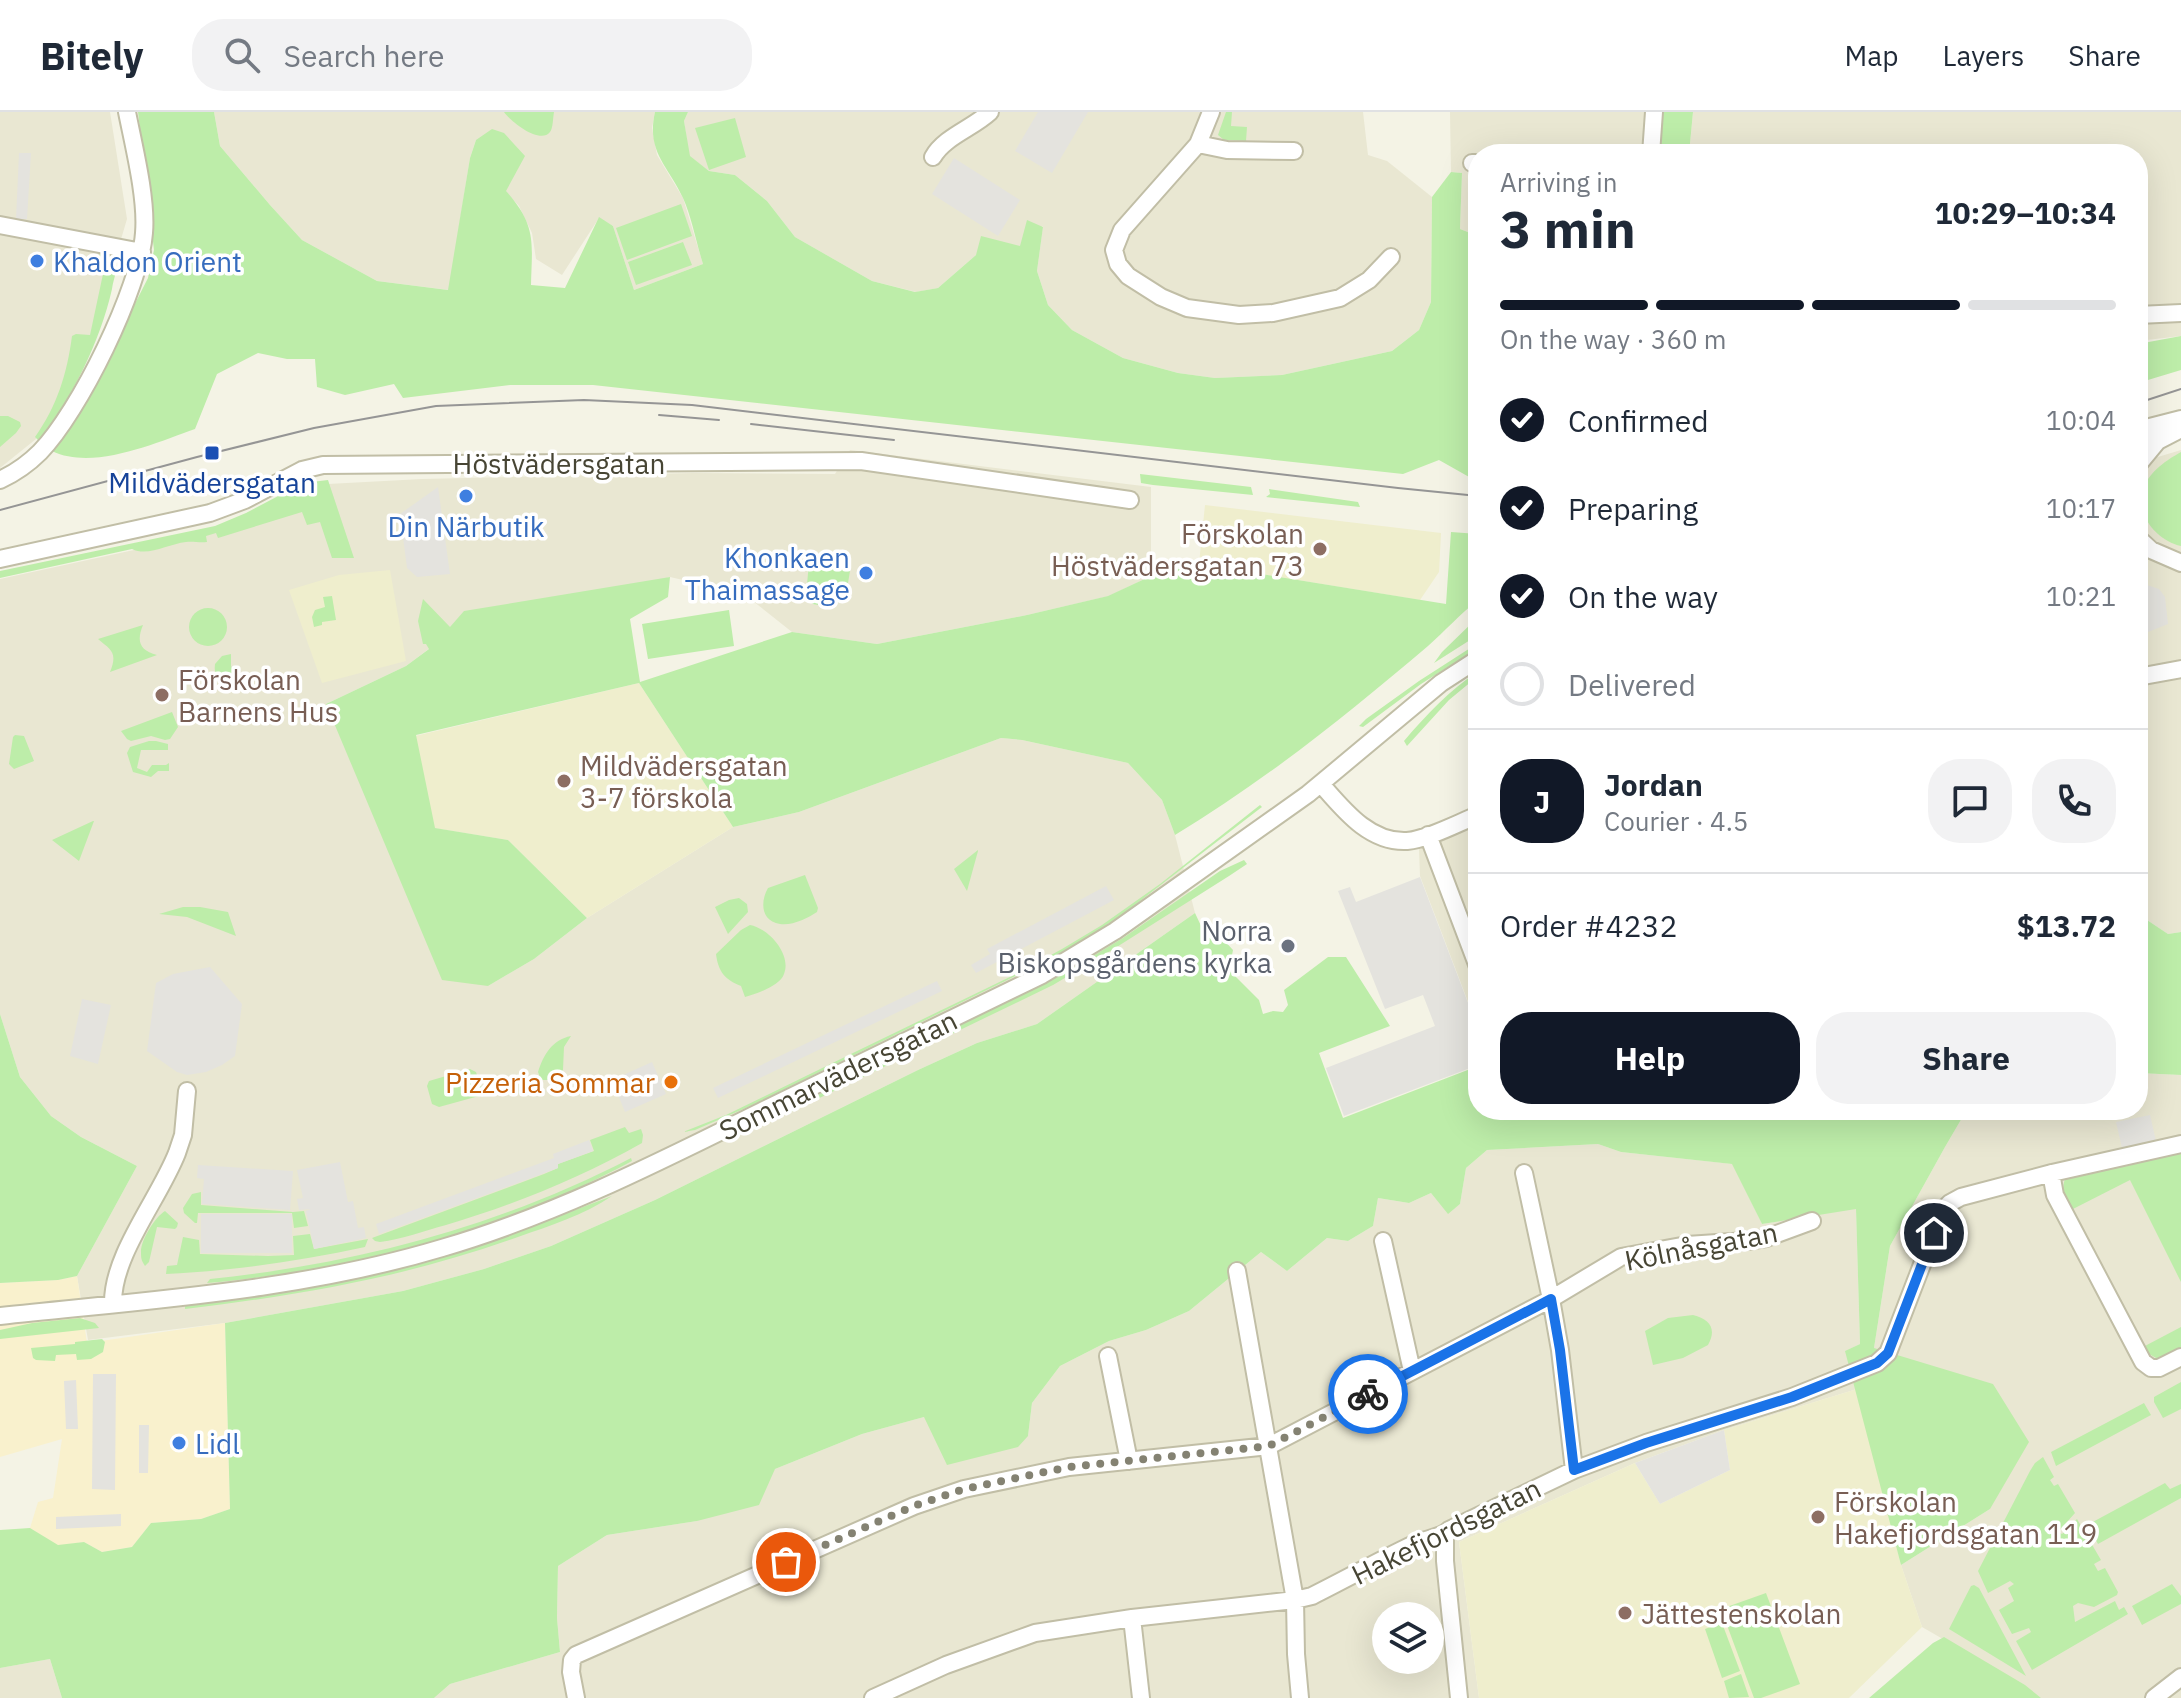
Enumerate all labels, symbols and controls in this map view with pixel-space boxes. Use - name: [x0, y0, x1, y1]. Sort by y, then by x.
- search box: [192, 19, 752, 91]
- text: Bitely: [40, 31, 144, 80]
- icon: search: [220, 33, 264, 77]
- text: Search here: [284, 36, 444, 75]
- text: Map: [1844, 37, 1898, 74]
- text: Layers: [1942, 37, 2024, 74]
- text: Share: [2068, 37, 2141, 74]
- text: Arriving in: [1500, 165, 1617, 199]
- text: 10:29–10:34: [1935, 193, 2116, 232]
- text: 3 min: [1500, 195, 1636, 262]
- place label: Khaldon Orient: [53, 243, 242, 280]
- marker: Khaldon Orient: [28, 252, 46, 270]
- text: On the way · 360 m: [1500, 322, 1726, 356]
- icon: check: [1500, 398, 1544, 442]
- text: Confirmed: [1568, 401, 1709, 440]
- text: 10:04: [2046, 403, 2116, 437]
- marker: Mildvädersgatan: [203, 444, 221, 462]
- street label: Höstvädersgatan: [453, 445, 665, 482]
- place label: Mildvädersgatan: [108, 464, 316, 501]
- icon: check: [1500, 486, 1544, 530]
- marker: Din Närbutik: [457, 487, 475, 505]
- text: Preparing: [1568, 489, 1698, 528]
- text: 10:17: [2046, 491, 2116, 525]
- place label: Din Närbutik: [387, 508, 545, 545]
- place label: Förskolan Höstvädersgatan 73: [1051, 515, 1304, 584]
- place label: Khonkaen Thaimassage: [685, 539, 850, 608]
- marker: Förskolan Höstvädersgatan 73: [1311, 540, 1329, 558]
- marker: Khonkaen Thaimassage: [857, 564, 875, 582]
- icon: check: [1500, 574, 1544, 618]
- text: On the way: [1568, 577, 1718, 616]
- text: 10:21: [2046, 579, 2116, 613]
- place label: Förskolan Barnens Hus: [178, 661, 338, 730]
- text: Delivered: [1568, 665, 1696, 704]
- marker: Förskolan Barnens Hus: [153, 686, 171, 704]
- place label: Mildvädersgatan 3-7 förskola: [580, 747, 788, 816]
- button: chat: [1928, 759, 2012, 843]
- button: phone: [2032, 759, 2116, 843]
- text: Jordan: [1604, 765, 1703, 804]
- marker: Mildvädersgatan 3-7 förskola: [555, 772, 573, 790]
- text: J: [1534, 782, 1550, 821]
- text: Courier · 4.5: [1604, 804, 1748, 838]
- text: Order #4232: [1500, 906, 1677, 945]
- text: $13.72: [2017, 906, 2116, 945]
- place label: Norra Biskopsgårdens kyrka: [997, 912, 1272, 981]
- marker: Norra Biskopsgårdens kyrka: [1279, 937, 1297, 955]
- street label: Sommarvädersgatan: [713, 1001, 963, 1149]
- button: Help: [1500, 1012, 1800, 1104]
- button: Share: [1816, 1012, 2116, 1104]
- place label: Pizzeria Sommar: [445, 1064, 655, 1101]
- marker: Pizzeria Sommar: [662, 1073, 680, 1091]
- pin: [1900, 1199, 1968, 1267]
- icon: home: [1912, 1211, 1956, 1255]
- street label: Kölnåsgatan: [1621, 1213, 1781, 1279]
- courier: [1328, 1354, 1408, 1434]
- icon: bike: [1346, 1372, 1390, 1416]
- place label: Lidl: [195, 1425, 240, 1462]
- marker: Lidl: [170, 1434, 188, 1452]
- street label: Hakefjordsgatan: [1345, 1469, 1547, 1593]
- place label: Förskolan Hakefjordsgatan 119: [1834, 1483, 2097, 1552]
- marker: Förskolan Hakefjordsgatan 119: [1809, 1508, 1827, 1526]
- pin: [752, 1528, 820, 1596]
- icon: bag: [764, 1540, 808, 1584]
- place label: Jättestenskolan: [1641, 1595, 1841, 1632]
- map controls: [1372, 1602, 1444, 1674]
- button: layers: [1372, 1602, 1444, 1674]
- marker: Jättestenskolan: [1616, 1604, 1634, 1622]

